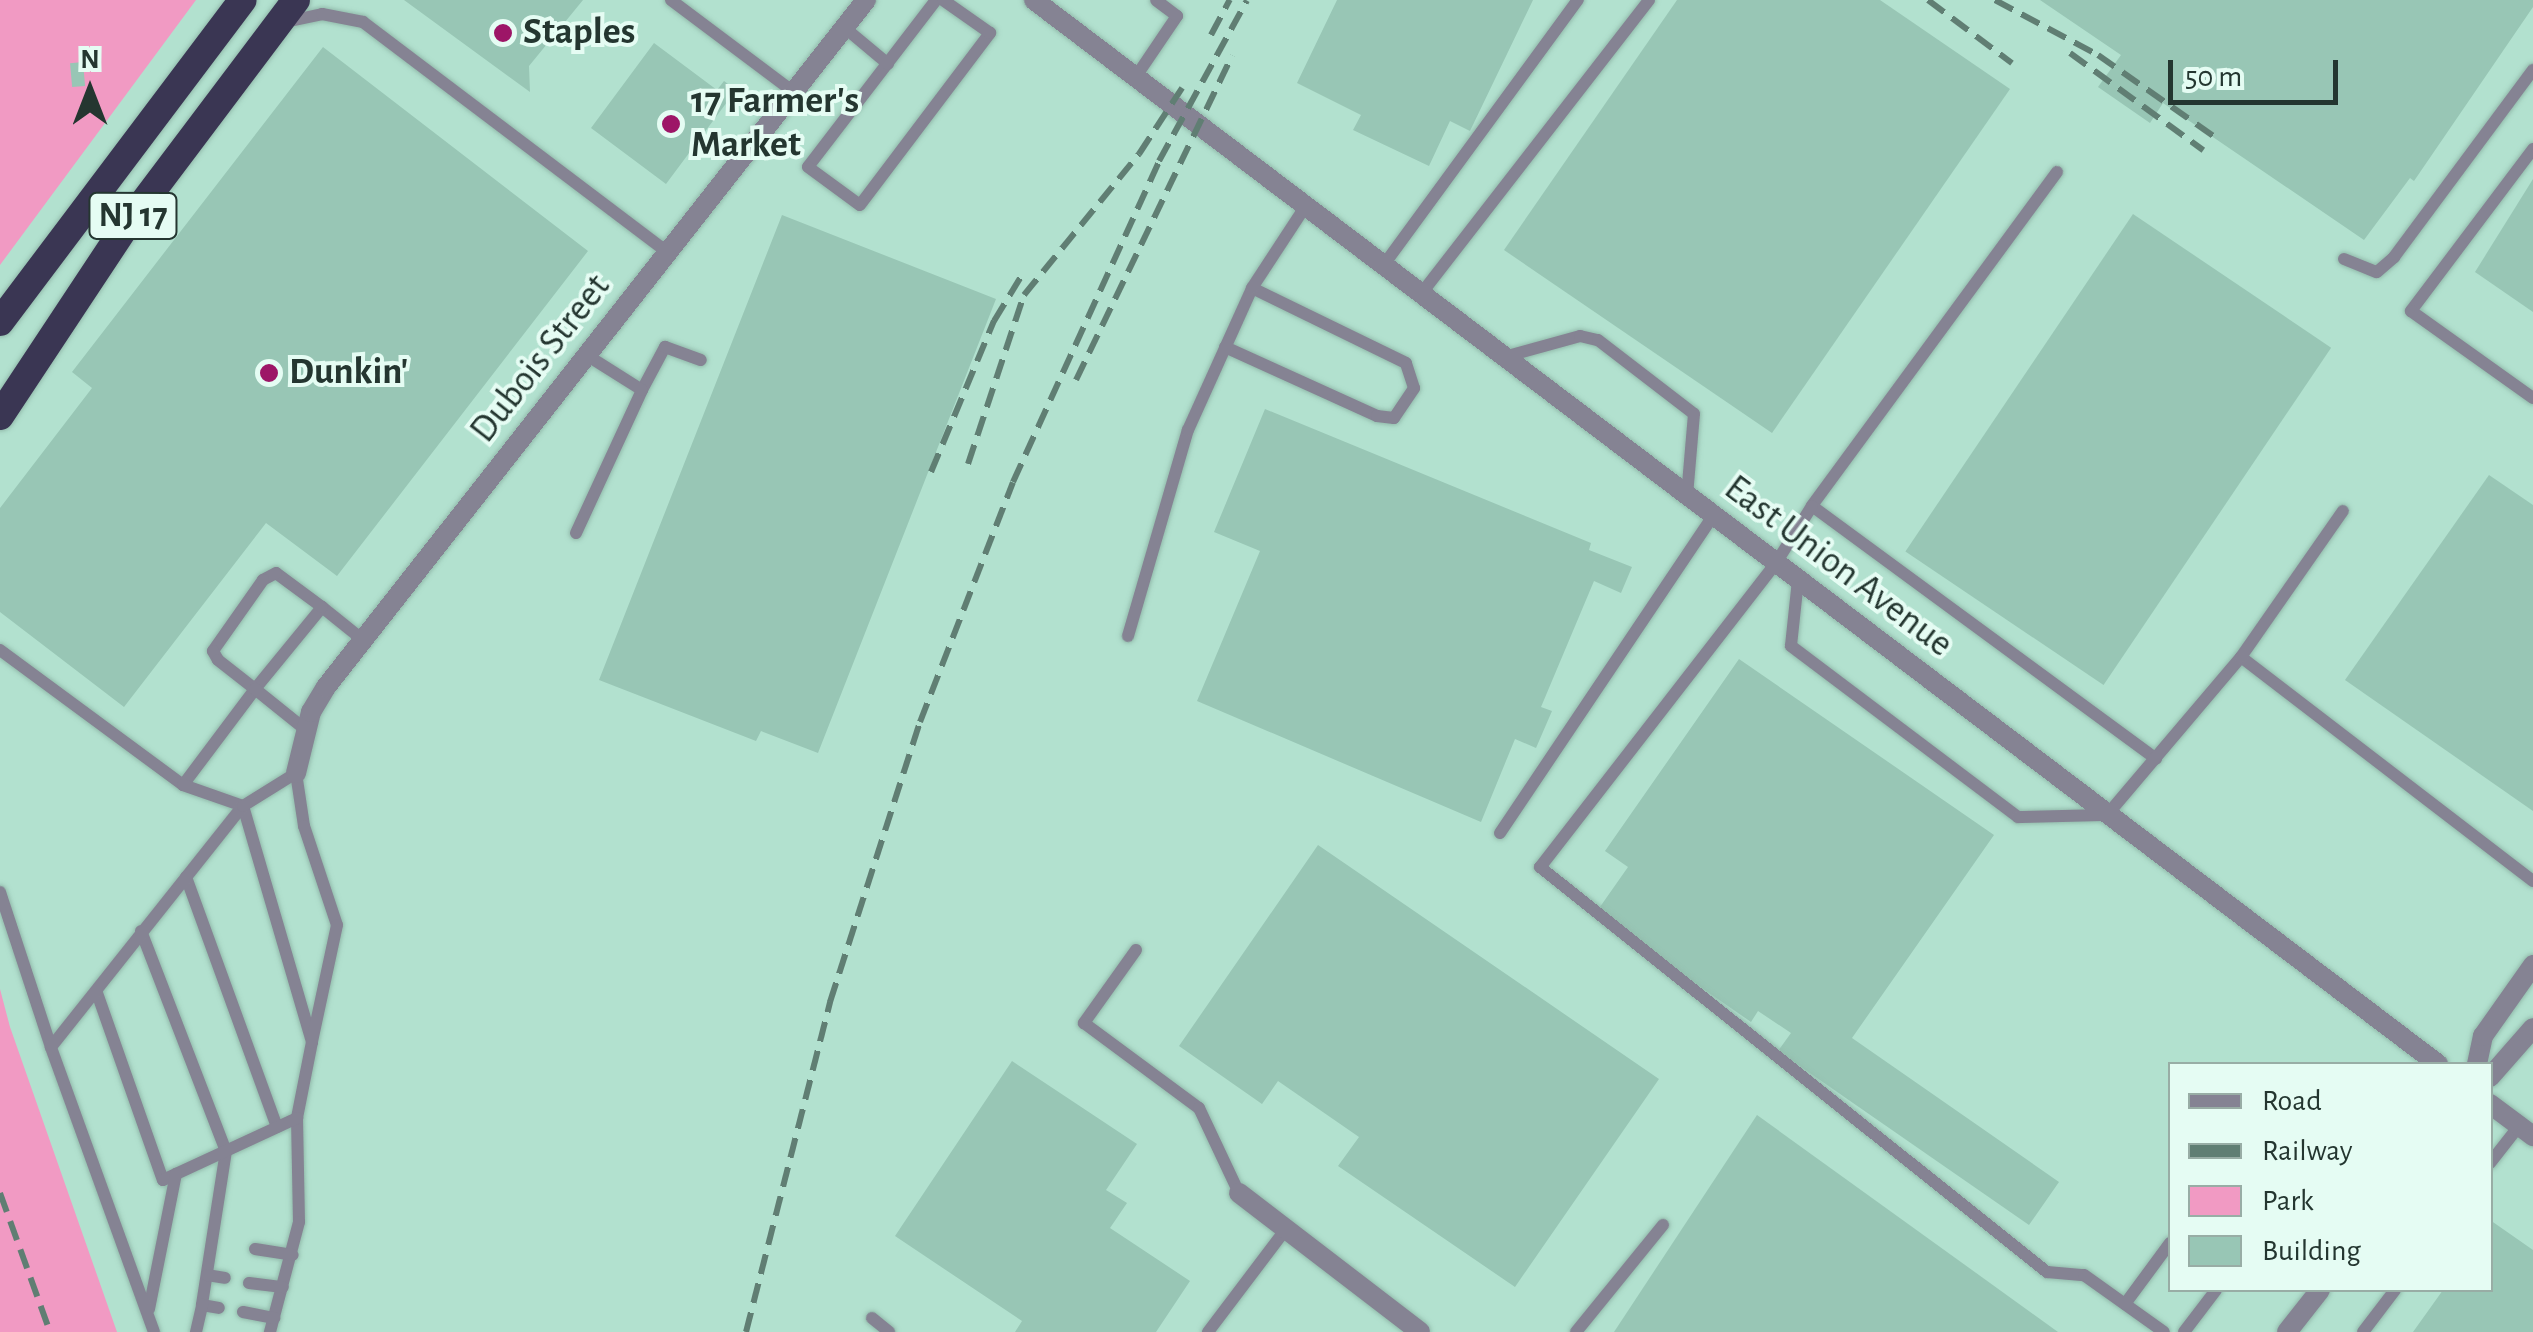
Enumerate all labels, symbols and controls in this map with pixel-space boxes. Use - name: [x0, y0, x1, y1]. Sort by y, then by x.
- place label: Staples: [523, 10, 635, 56]
- marker: Staples: [492, 22, 514, 44]
- north arrow: [40, 40, 140, 140]
- scale bar: [2173, 40, 2343, 102]
- text: N: [80, 46, 100, 74]
- text: 50 m: [2185, 62, 2242, 92]
- place label: 17 Farmer's Market: [691, 79, 859, 168]
- marker: 17 Farmer's Market: [660, 113, 682, 135]
- road number: NJ 17: [88, 186, 178, 246]
- street label: Dubois Street: [461, 266, 621, 452]
- place label: Dunkin': [289, 350, 408, 396]
- marker: Dunkin': [258, 362, 280, 384]
- street label: East Union Avenue: [1715, 466, 1961, 668]
- legend: [2168, 1062, 2493, 1292]
- text: Road: [2262, 1086, 2322, 1116]
- text: Railway: [2262, 1136, 2353, 1166]
- text: Park: [2262, 1186, 2314, 1216]
- text: Building: [2262, 1236, 2361, 1266]

